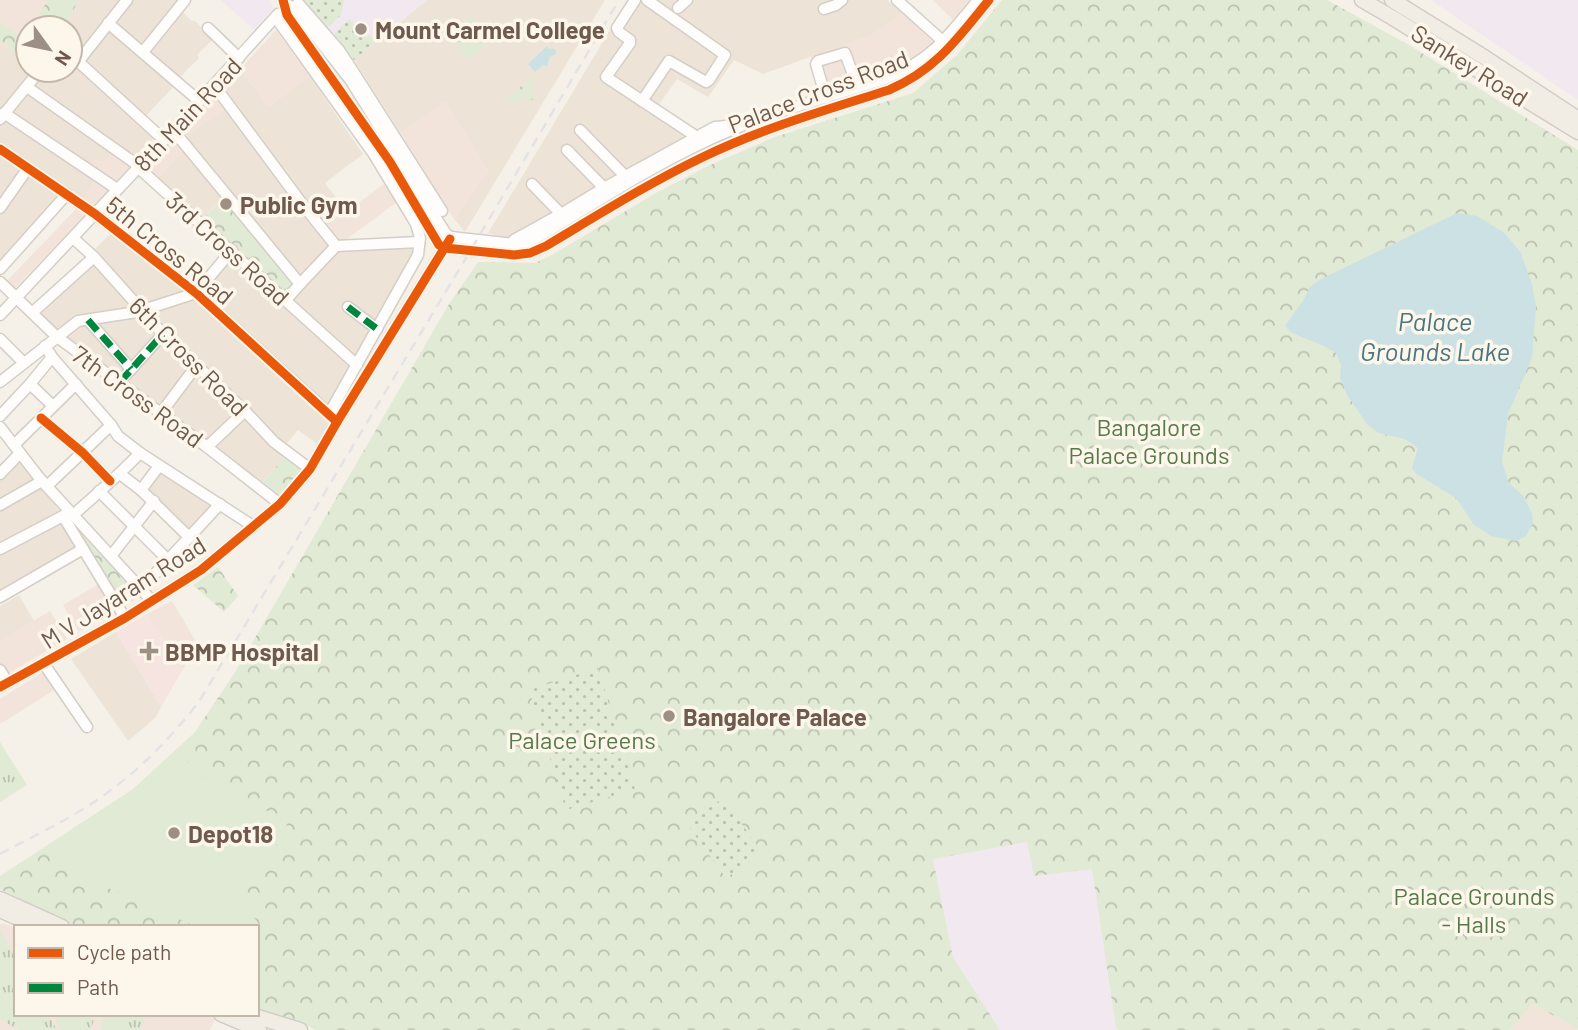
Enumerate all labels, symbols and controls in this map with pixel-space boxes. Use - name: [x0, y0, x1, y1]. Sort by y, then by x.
- north arrow: [14, 14, 84, 84]
- place label: Mount Carmel College: [375, 15, 605, 44]
- street label: Sankey Road: [1406, 18, 1534, 112]
- marker: Mount Carmel College: [353, 21, 369, 37]
- street label: Palace Cross Road: [724, 43, 912, 139]
- text: N: [51, 47, 77, 70]
- street label: 8th Main Road: [127, 51, 247, 177]
- street label: 3rd Cross Road: [160, 185, 296, 311]
- street label: 5th Cross Road: [100, 190, 240, 310]
- place label: Public Gym: [240, 190, 357, 219]
- marker: Public Gym: [218, 196, 234, 212]
- street label: 6th Cross Road: [124, 291, 254, 421]
- water label: Palace Grounds Lake: [1360, 305, 1510, 366]
- street label: 7th Cross Road: [67, 339, 209, 453]
- park label: Bangalore Palace Grounds: [1069, 412, 1229, 469]
- street label: M V Jayaram Road: [35, 530, 211, 654]
- place label: BBMP Hospital: [165, 637, 319, 666]
- marker: BBMP Hospital: [139, 641, 159, 661]
- place label: Bangalore Palace: [683, 702, 867, 731]
- marker: Bangalore Palace: [661, 708, 677, 724]
- park label: Palace Greens: [508, 725, 656, 754]
- place label: Depot18: [188, 819, 273, 848]
- marker: Depot18: [166, 825, 182, 841]
- park label: Palace Grounds - Halls: [1394, 881, 1554, 938]
- legend: [14, 925, 259, 1016]
- text: Cycle path: [77, 939, 171, 964]
- text: Path: [77, 974, 119, 999]

